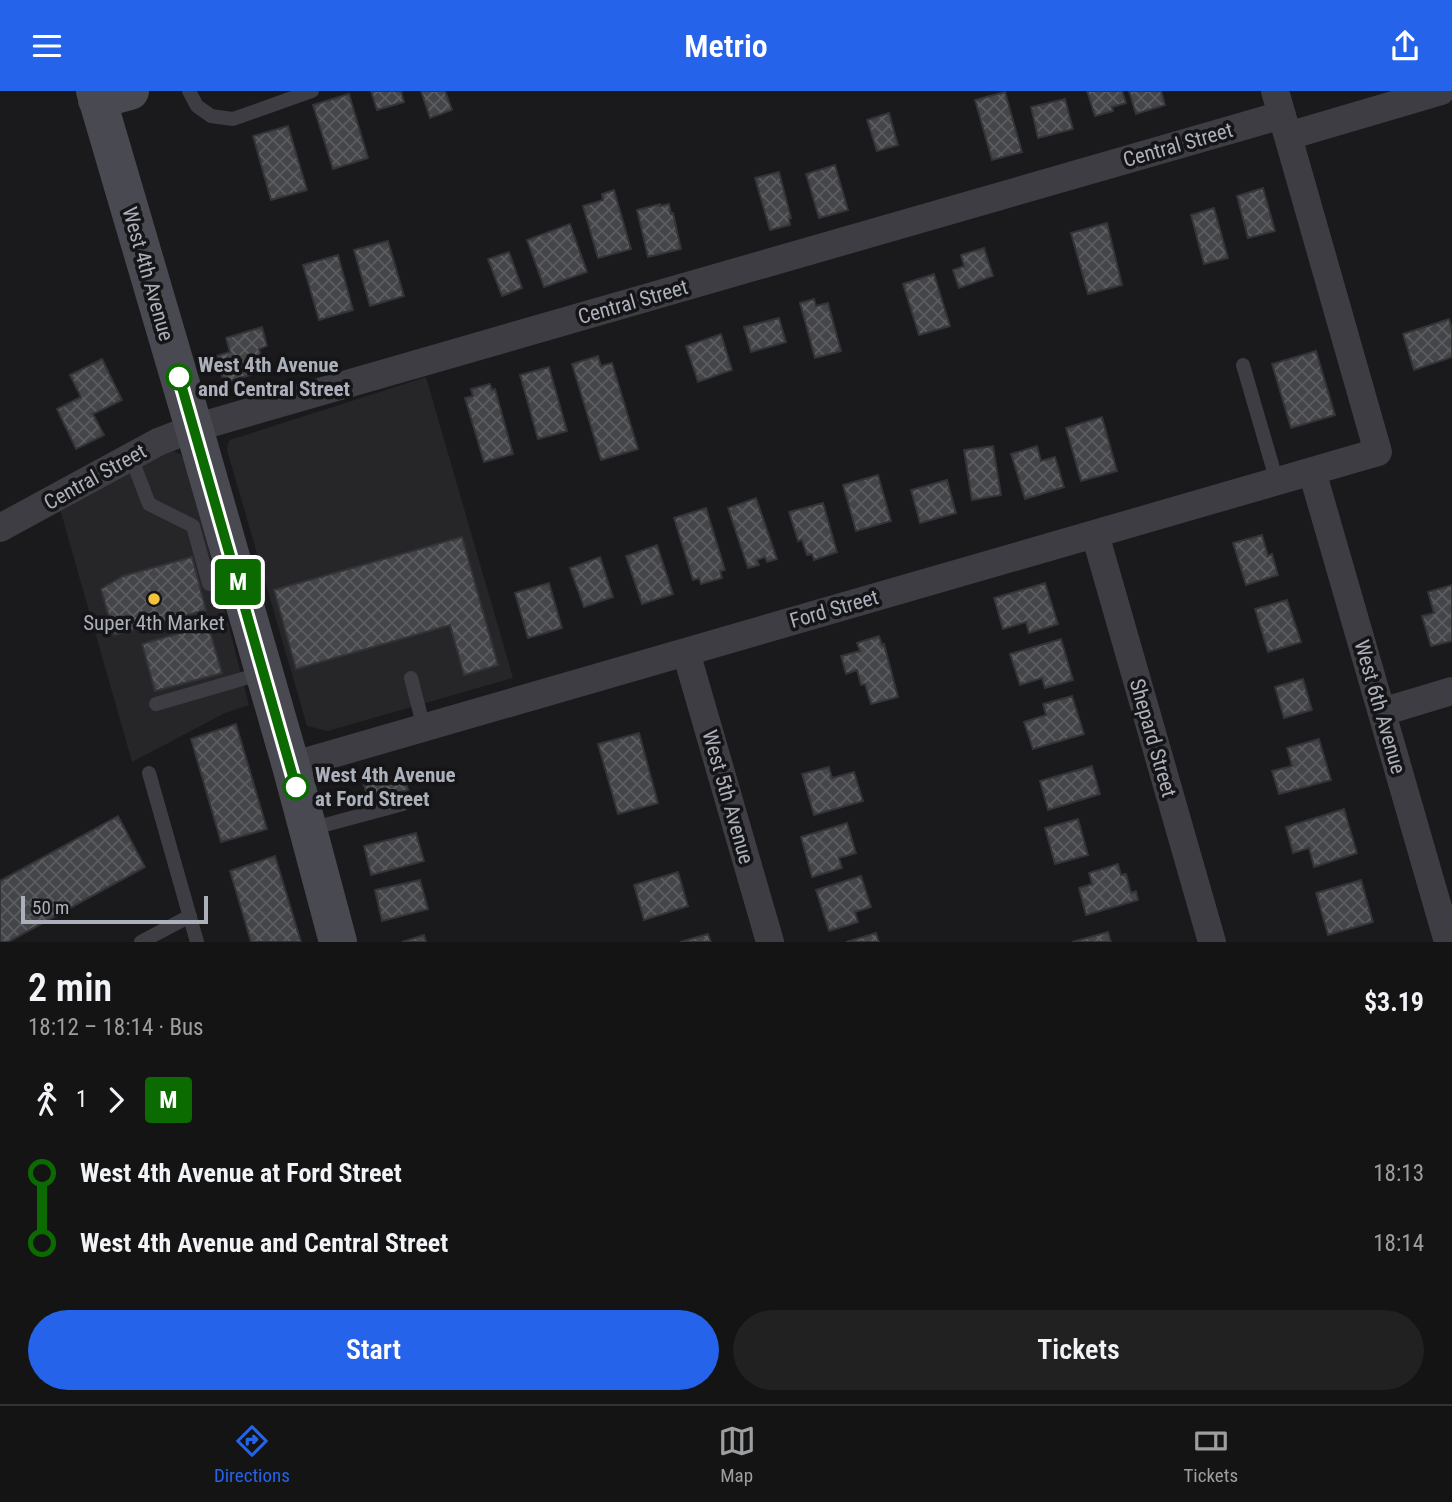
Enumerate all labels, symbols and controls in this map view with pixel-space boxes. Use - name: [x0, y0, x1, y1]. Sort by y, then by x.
- icon: menu: [28, 27, 66, 65]
- text: Metrio: [684, 27, 768, 65]
- icon: share: [1386, 27, 1424, 65]
- street label: Central Street: [1120, 118, 1236, 172]
- street label: West 4th Avenue: [117, 204, 179, 344]
- street label: Central Street: [575, 275, 691, 329]
- place label: West 4th Avenue and Central Street: [198, 353, 350, 401]
- marker: West 4th Avenue and Central Street: [166, 364, 192, 390]
- street label: Central Street: [40, 439, 150, 515]
- line badge: M: [215, 559, 261, 605]
- text: M: [229, 568, 247, 596]
- street label: Ford Street: [787, 585, 881, 633]
- marker: Super 4th Market: [146, 591, 162, 607]
- place label: Super 4th Market: [83, 611, 225, 635]
- street label: West 6th Avenue: [1349, 637, 1411, 777]
- street label: Shepard Street: [1125, 676, 1181, 800]
- street label: West 5th Avenue: [697, 727, 759, 867]
- place label: West 4th Avenue at Ford Street: [315, 763, 456, 811]
- marker: West 4th Avenue at Ford Street: [283, 774, 309, 800]
- scale bar: [21, 893, 208, 925]
- text: 50 m: [32, 896, 69, 919]
- text: 2 min: [28, 966, 112, 1010]
- text: $3.19: [1364, 987, 1424, 1017]
- text: 18:12 – 18:14 · Bus: [28, 1014, 204, 1041]
- icon: walk: [28, 1081, 66, 1119]
- icon: forward: [97, 1081, 135, 1119]
- text: 1: [76, 1086, 87, 1113]
- text: M: [159, 1086, 178, 1114]
- text: West 4th Avenue at Ford Street: [80, 1158, 402, 1188]
- text: 18:13: [1373, 1160, 1424, 1187]
- text: West 4th Avenue and Central Street: [80, 1228, 448, 1258]
- text: 18:14: [1373, 1230, 1424, 1257]
- button: Start: [28, 1310, 719, 1390]
- button: Tickets: [733, 1310, 1424, 1390]
- tab: Directions: [214, 1422, 290, 1487]
- tab: Map: [718, 1422, 756, 1487]
- tab: Tickets: [1183, 1422, 1238, 1487]

